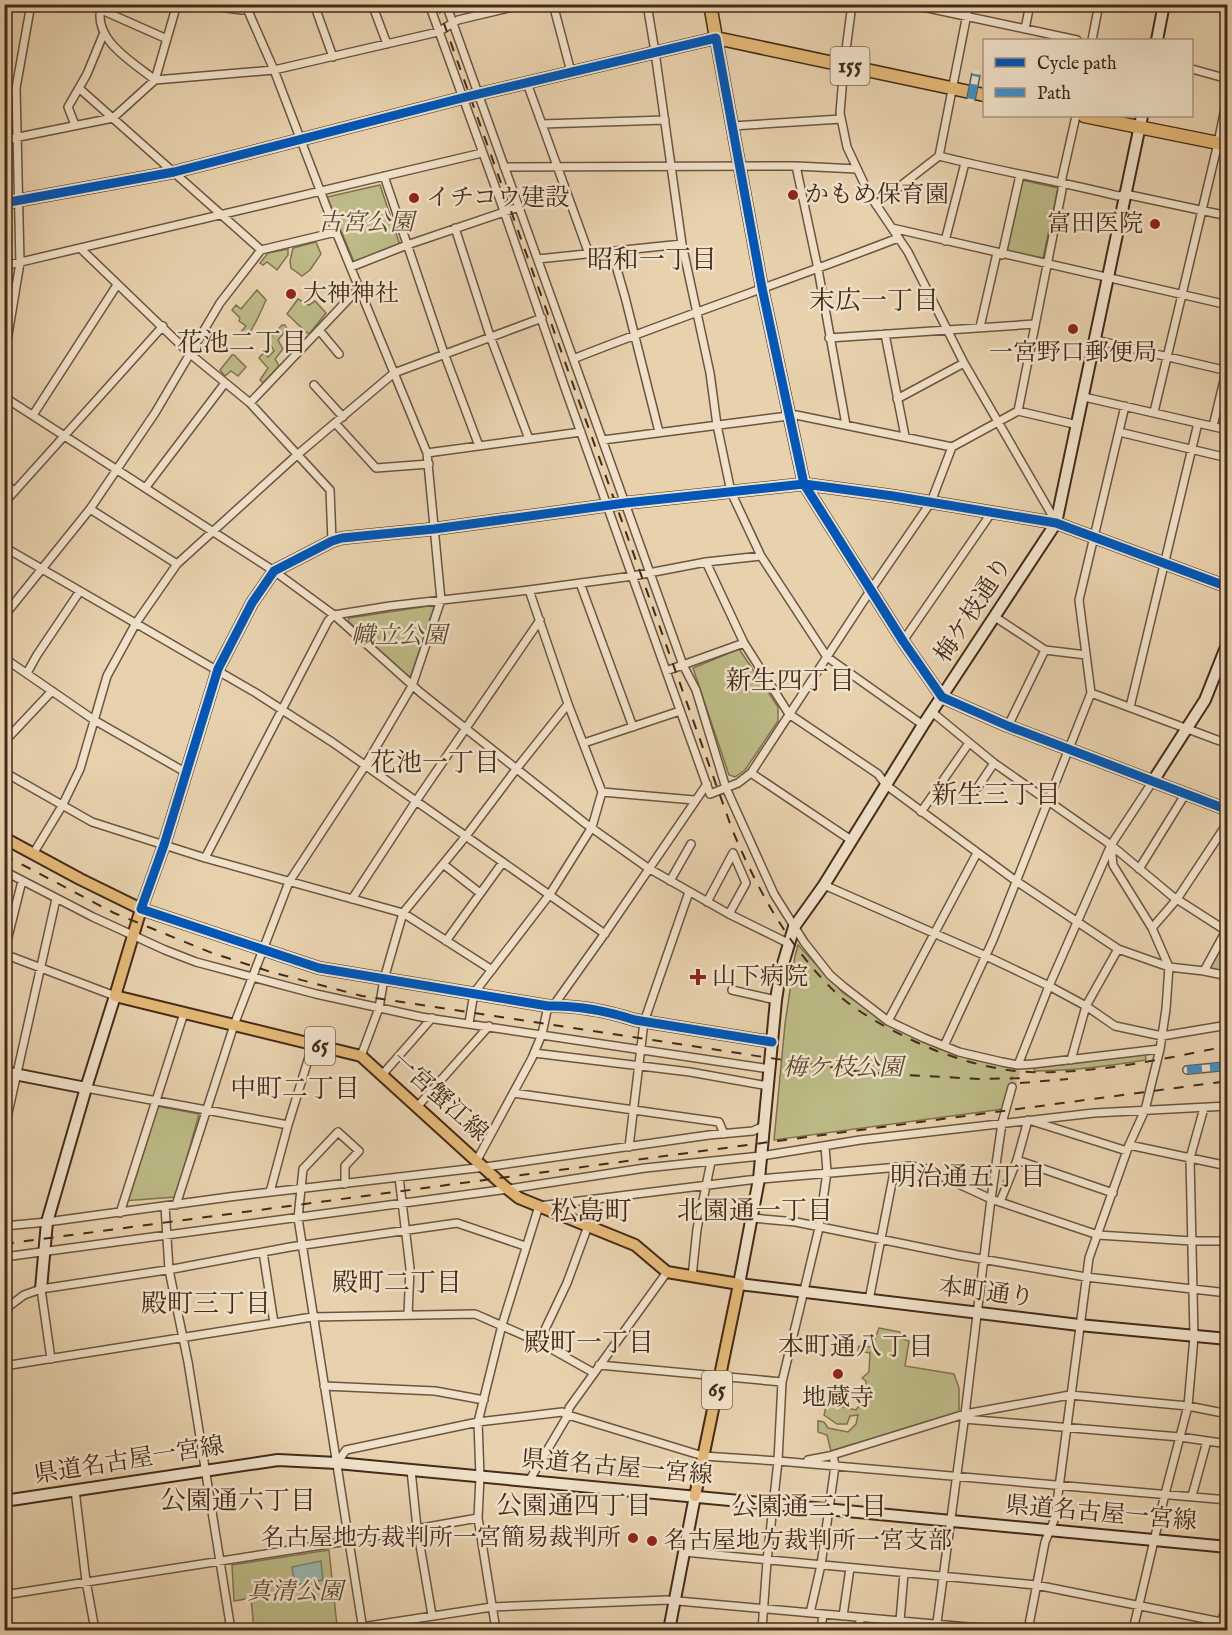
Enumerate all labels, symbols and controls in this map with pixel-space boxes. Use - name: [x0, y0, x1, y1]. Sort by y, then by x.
- legend: [983, 39, 1193, 117]
- road number: 155: [830, 47, 870, 85]
- text: Cycle path: [1037, 53, 1117, 76]
- text: Path: [1037, 83, 1071, 106]
- place label: かもめ保育園: [805, 180, 949, 211]
- place label: イチコウ建設: [426, 183, 569, 214]
- marker: かもめ保育園: [786, 188, 800, 202]
- marker: イチコウ建設: [407, 191, 421, 205]
- park label: 古宮公園: [318, 208, 418, 239]
- place label: 富田医院: [1047, 209, 1143, 240]
- marker: 富田医院: [1148, 217, 1162, 231]
- district label: 昭和一丁目: [587, 244, 717, 277]
- place label: 大神神社: [303, 279, 399, 310]
- district label: 末広一丁目: [809, 285, 939, 318]
- marker: 大神神社: [284, 287, 298, 301]
- marker: 一宮野口郵便局: [1066, 322, 1080, 336]
- district label: 花池二丁目: [177, 327, 307, 360]
- place label: 一宮野口郵便局: [989, 338, 1157, 369]
- street label: 梅ケ枝通り: [928, 551, 1020, 669]
- park label: 幟立公園: [351, 621, 451, 652]
- district label: 新生四丁目: [725, 665, 855, 698]
- district label: 花池一丁目: [370, 747, 500, 780]
- district label: 新生三丁目: [931, 779, 1061, 812]
- place label: 山下病院: [712, 962, 808, 993]
- marker: 山下病院: [689, 968, 707, 986]
- road number: 65: [305, 1027, 335, 1065]
- street label: 一宮蟹江線: [384, 1045, 494, 1149]
- park label: 梅ケ枝公園: [783, 1053, 907, 1084]
- district label: 中町二丁目: [230, 1073, 360, 1106]
- district label: 明治通五丁目: [890, 1161, 1046, 1194]
- district label: 北園通一丁目: [677, 1195, 833, 1228]
- district label: 松島町: [551, 1196, 632, 1230]
- district label: 殿町二丁目: [332, 1267, 462, 1300]
- street label: 本町通り: [936, 1272, 1036, 1314]
- district label: 殿町三丁目: [141, 1288, 271, 1321]
- district label: 殿町一丁目: [524, 1327, 654, 1360]
- district label: 本町通八丁目: [778, 1331, 934, 1364]
- marker: 地蔵寺: [831, 1367, 845, 1381]
- road number: 65: [702, 1371, 732, 1409]
- place label: 地蔵寺: [802, 1383, 874, 1414]
- street label: 県道名古屋一宮線: [32, 1431, 226, 1491]
- street label: 県道名古屋一宮線: [520, 1444, 714, 1492]
- district label: 公園通六丁目: [160, 1485, 316, 1518]
- district label: 公園通四丁目: [496, 1490, 652, 1523]
- street label: 県道名古屋一宮線: [1004, 1490, 1198, 1538]
- district label: 公園通三丁目: [731, 1491, 887, 1524]
- place label: 名古屋地方裁判所一宮簡易裁判所: [261, 1523, 621, 1554]
- place label: 名古屋地方裁判所一宮支部: [664, 1526, 952, 1557]
- marker: 名古屋地方裁判所一宮簡易裁判所: [626, 1531, 640, 1545]
- marker: 名古屋地方裁判所一宮支部: [645, 1534, 659, 1548]
- park label: 真清公園: [247, 1577, 347, 1608]

